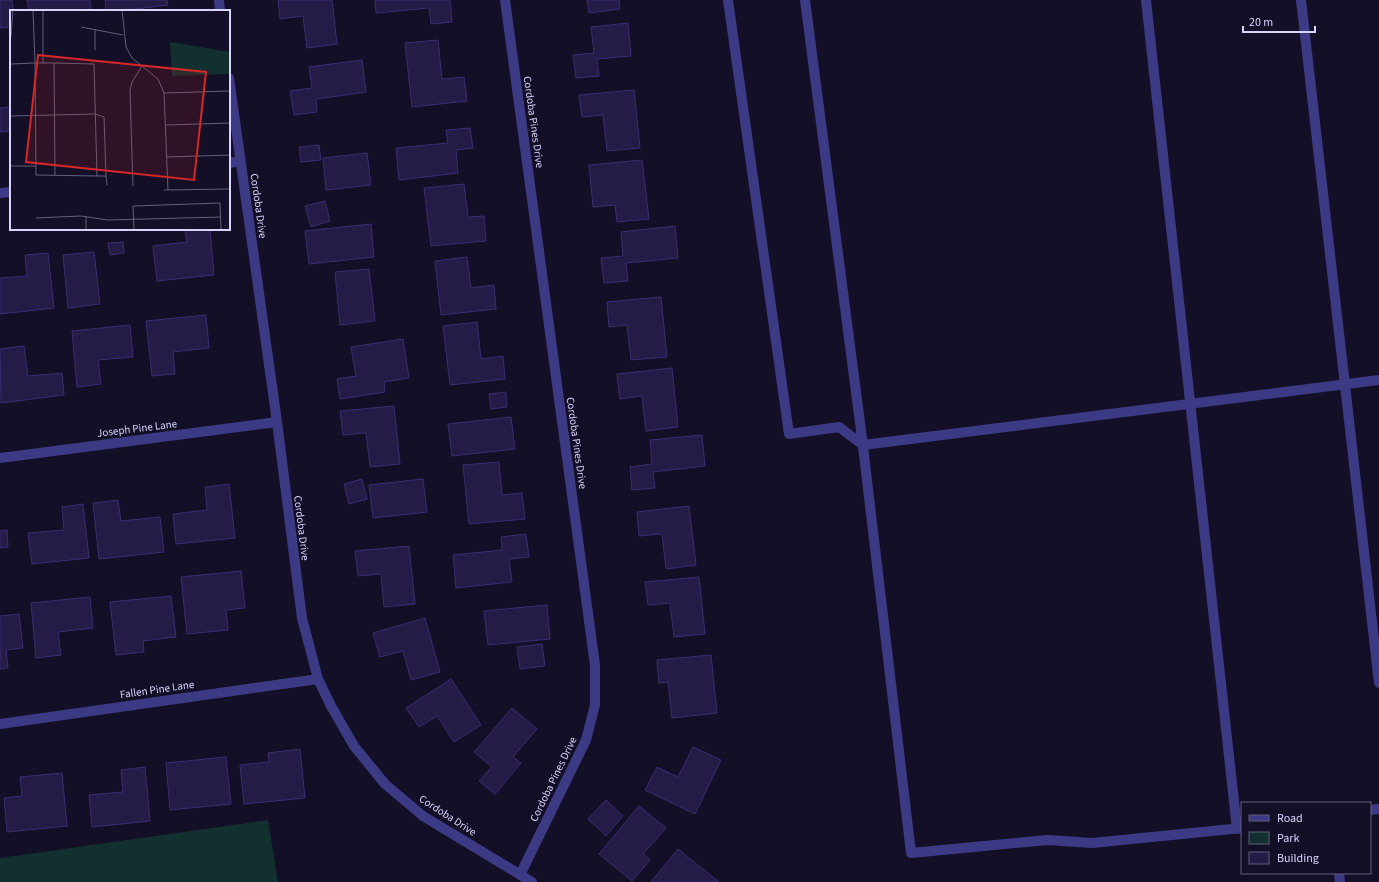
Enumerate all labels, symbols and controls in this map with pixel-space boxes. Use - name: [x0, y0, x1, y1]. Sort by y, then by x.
- scale bar: [1243, 8, 1315, 34]
- inset map: [10, 10, 230, 230]
- text: 20 m: [1249, 14, 1273, 31]
- street label: Cordoba Pines Drive: [520, 75, 547, 170]
- street label: Cordoba Drive: [247, 173, 271, 240]
- street label: Cordoba Pines Drive: [563, 396, 590, 491]
- street label: Joseph Pine Lane: [96, 416, 178, 441]
- street label: Cordoba Drive: [290, 495, 313, 562]
- street label: Fallen Pine Lane: [119, 677, 196, 702]
- street label: Cordoba Pines Drive: [526, 734, 581, 824]
- street label: Cordoba Drive: [416, 791, 480, 840]
- legend: [1241, 802, 1371, 874]
- text: Road: [1277, 810, 1303, 827]
- text: Park: [1277, 830, 1299, 847]
- text: Building: [1277, 850, 1319, 867]

